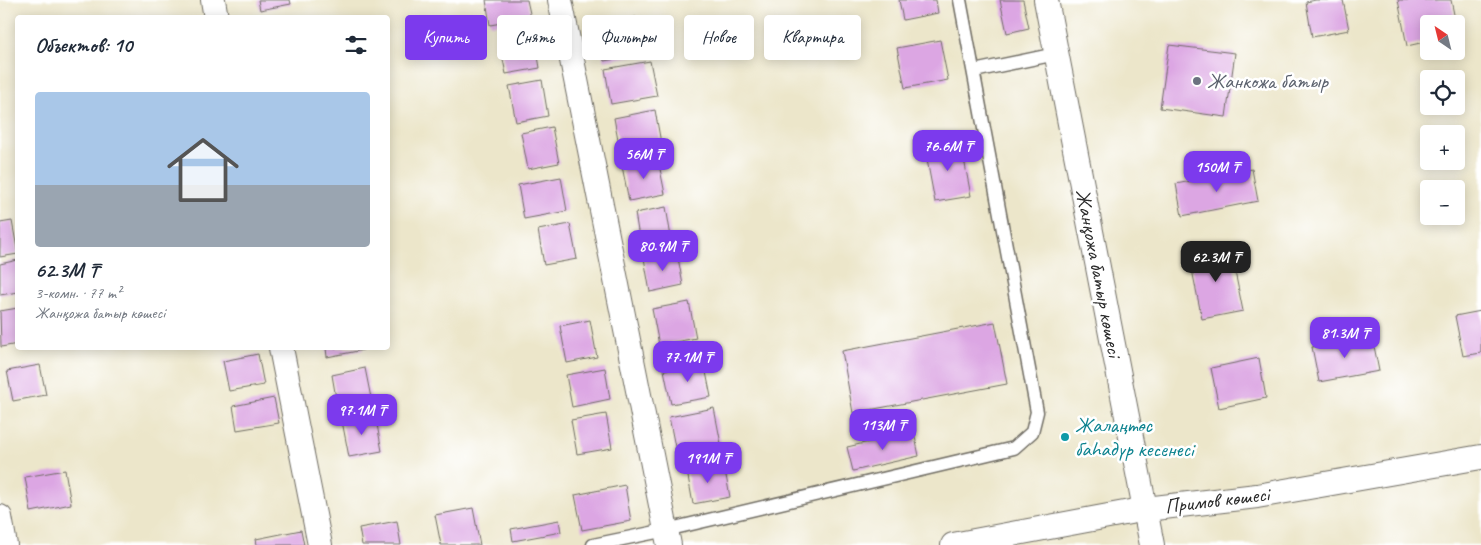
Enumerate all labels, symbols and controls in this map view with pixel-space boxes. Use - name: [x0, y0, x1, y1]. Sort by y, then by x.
- chip: Купить: [405, 15, 487, 60]
- chip: Снять: [497, 15, 572, 60]
- chip: Фильтры: [582, 15, 674, 60]
- chip: Новое: [684, 15, 754, 60]
- chip: Квартира: [764, 15, 861, 60]
- north arrow: [1420, 15, 1465, 60]
- map controls: [1420, 15, 1465, 225]
- icon: filters: [342, 31, 370, 59]
- text: Объектов: 10: [35, 32, 132, 58]
- place label: Жанкожа батыр: [1207, 68, 1329, 94]
- button: locate: [1420, 70, 1465, 115]
- marker: Жанкожа батыр: [1191, 75, 1203, 87]
- icon: home: [158, 125, 248, 215]
- button: +: [1420, 125, 1465, 170]
- pin: 76.6M ₸: [902, 130, 994, 172]
- text: 76.6M ₸: [924, 136, 972, 156]
- pin: 56M ₸: [609, 138, 679, 180]
- text: 56M ₸: [625, 144, 663, 164]
- pin: 150M ₸: [1176, 150, 1258, 193]
- text: 150M ₸: [1195, 157, 1239, 177]
- button: −: [1420, 180, 1465, 225]
- street label: Жанқожа батыр көшесі: [1070, 187, 1129, 362]
- pin: 80.9M ₸: [617, 230, 709, 272]
- text: 80.9M ₸: [639, 236, 687, 256]
- pin: 62.3M ₸: [1170, 240, 1262, 283]
- text: 62.3M ₸: [1192, 247, 1240, 267]
- text: 62.3M ₸: [35, 257, 99, 283]
- text: 3-комн. · 77 m²: [35, 283, 121, 303]
- text: Жанқожа батыр көшесі: [35, 303, 165, 323]
- pin: 81.3M ₸: [1299, 316, 1391, 359]
- text: 81.3M ₸: [1321, 323, 1369, 343]
- pin: 77.1M ₸: [642, 340, 734, 383]
- text: 77.1M ₸: [664, 347, 712, 367]
- pin: 97.1M ₸: [316, 394, 408, 436]
- text: 97.1M ₸: [338, 400, 386, 420]
- pin: 113M ₸: [842, 408, 924, 451]
- place label: Жалаңтөс баһадүр кесенесі: [1075, 412, 1197, 462]
- text: 113M ₸: [861, 415, 905, 435]
- marker: Жалаңтөс баһадүр кесенесі: [1059, 431, 1071, 443]
- pin: 191M ₸: [667, 442, 749, 484]
- text: 191M ₸: [686, 448, 730, 468]
- street label: Примов көшесі: [1163, 480, 1274, 519]

